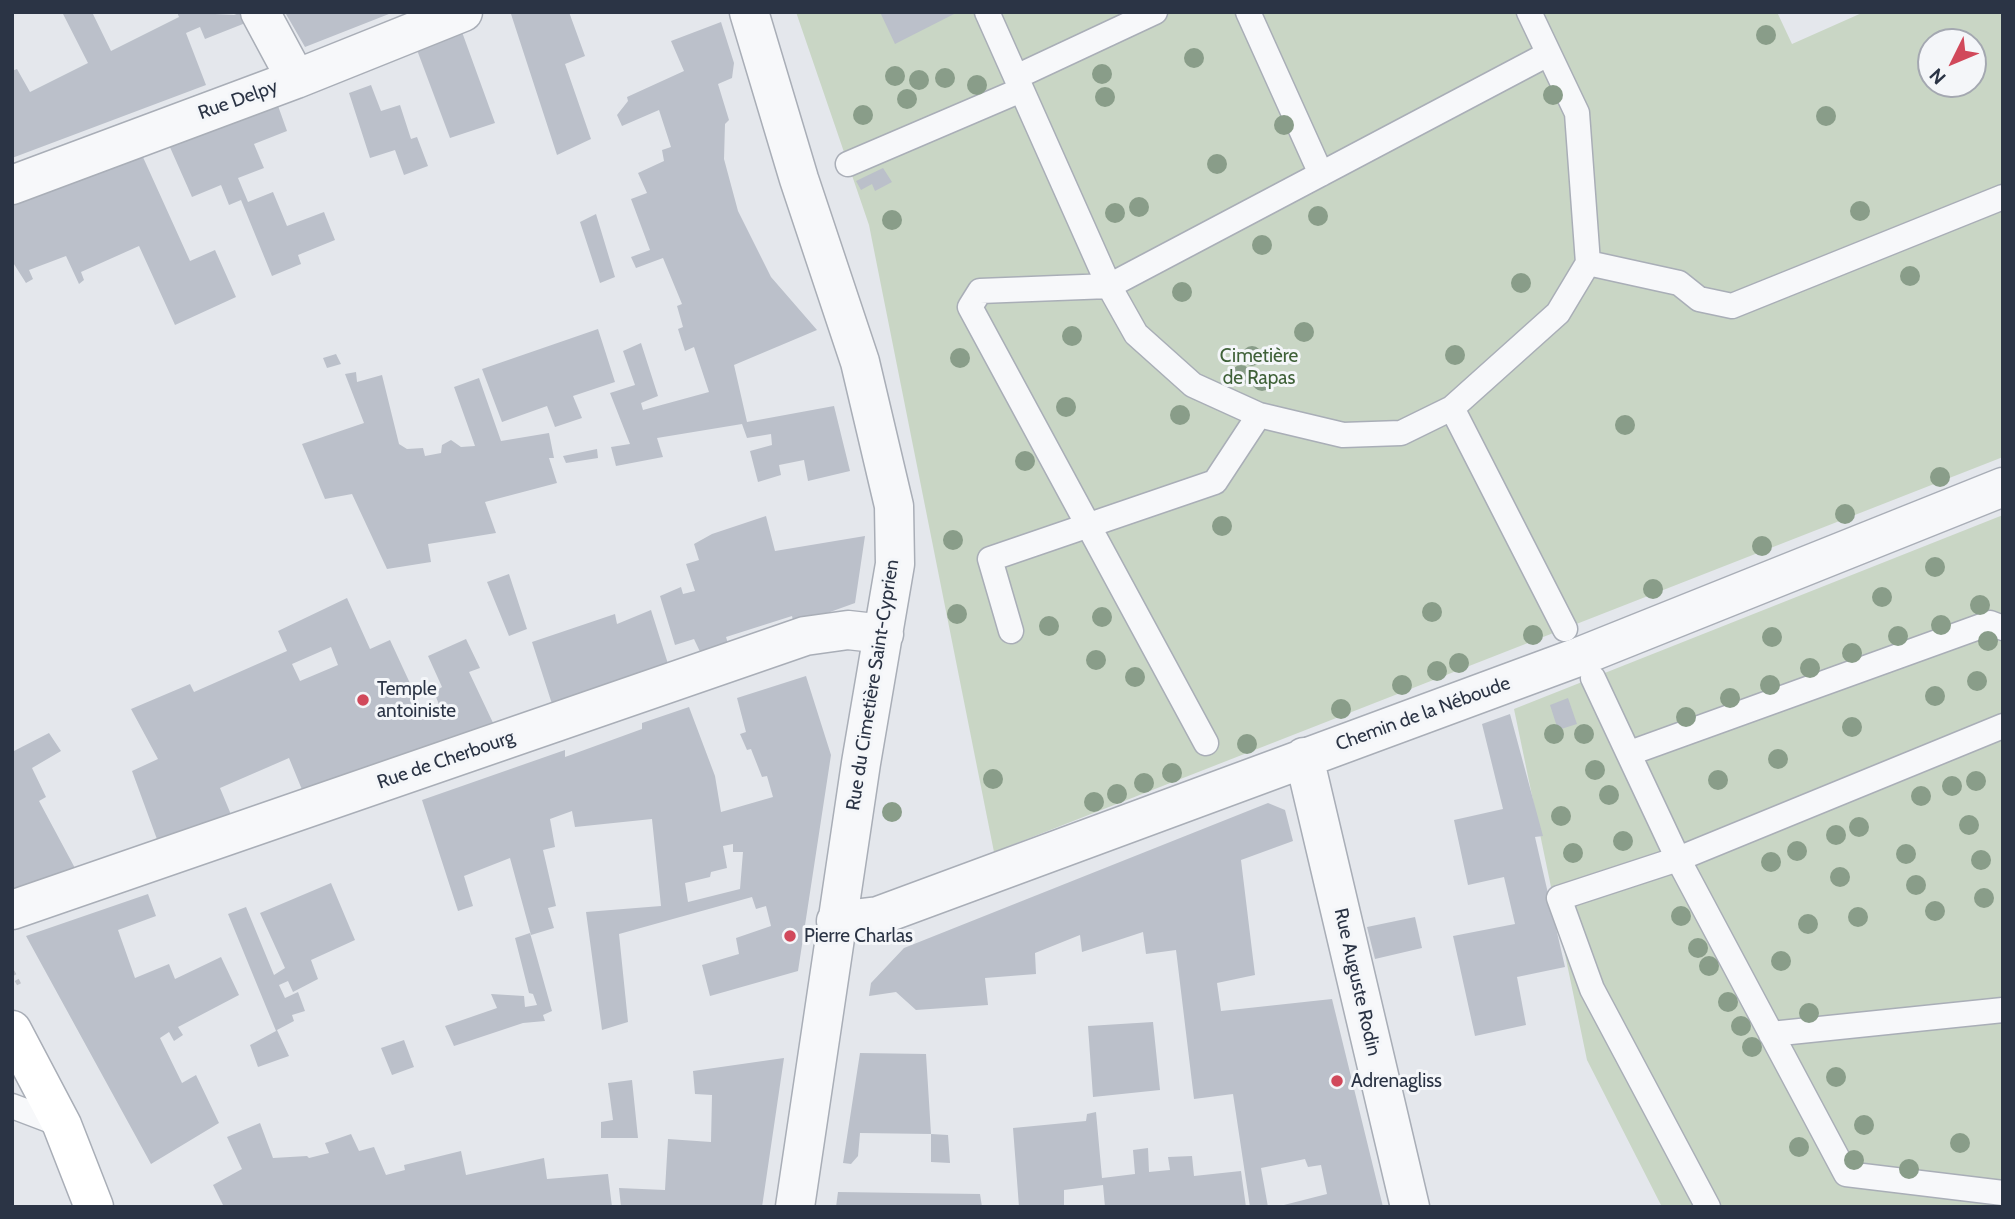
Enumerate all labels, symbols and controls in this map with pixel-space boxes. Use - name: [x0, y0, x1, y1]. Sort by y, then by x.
- north arrow: [1917, 28, 1987, 98]
- text: N: [1925, 64, 1951, 89]
- street label: Rue Delpy: [195, 75, 281, 125]
- park label: Cimetière de Rapas: [1220, 345, 1298, 389]
- street label: Rue du Cimetière Saint-Cyprien: [842, 558, 904, 812]
- street label: Chemin de la Néboude: [1333, 672, 1513, 756]
- place label: Temple antoiniste: [377, 678, 456, 722]
- marker: Temple antoiniste: [355, 692, 371, 708]
- street label: Rue de Cherbourg: [374, 726, 518, 794]
- street label: Rue Auguste Rodin: [1329, 906, 1385, 1058]
- place label: Pierre Charlas: [804, 925, 913, 947]
- marker: Pierre Charlas: [782, 928, 798, 944]
- place label: Adrenagliss: [1351, 1070, 1442, 1092]
- marker: Adrenagliss: [1329, 1073, 1345, 1089]

